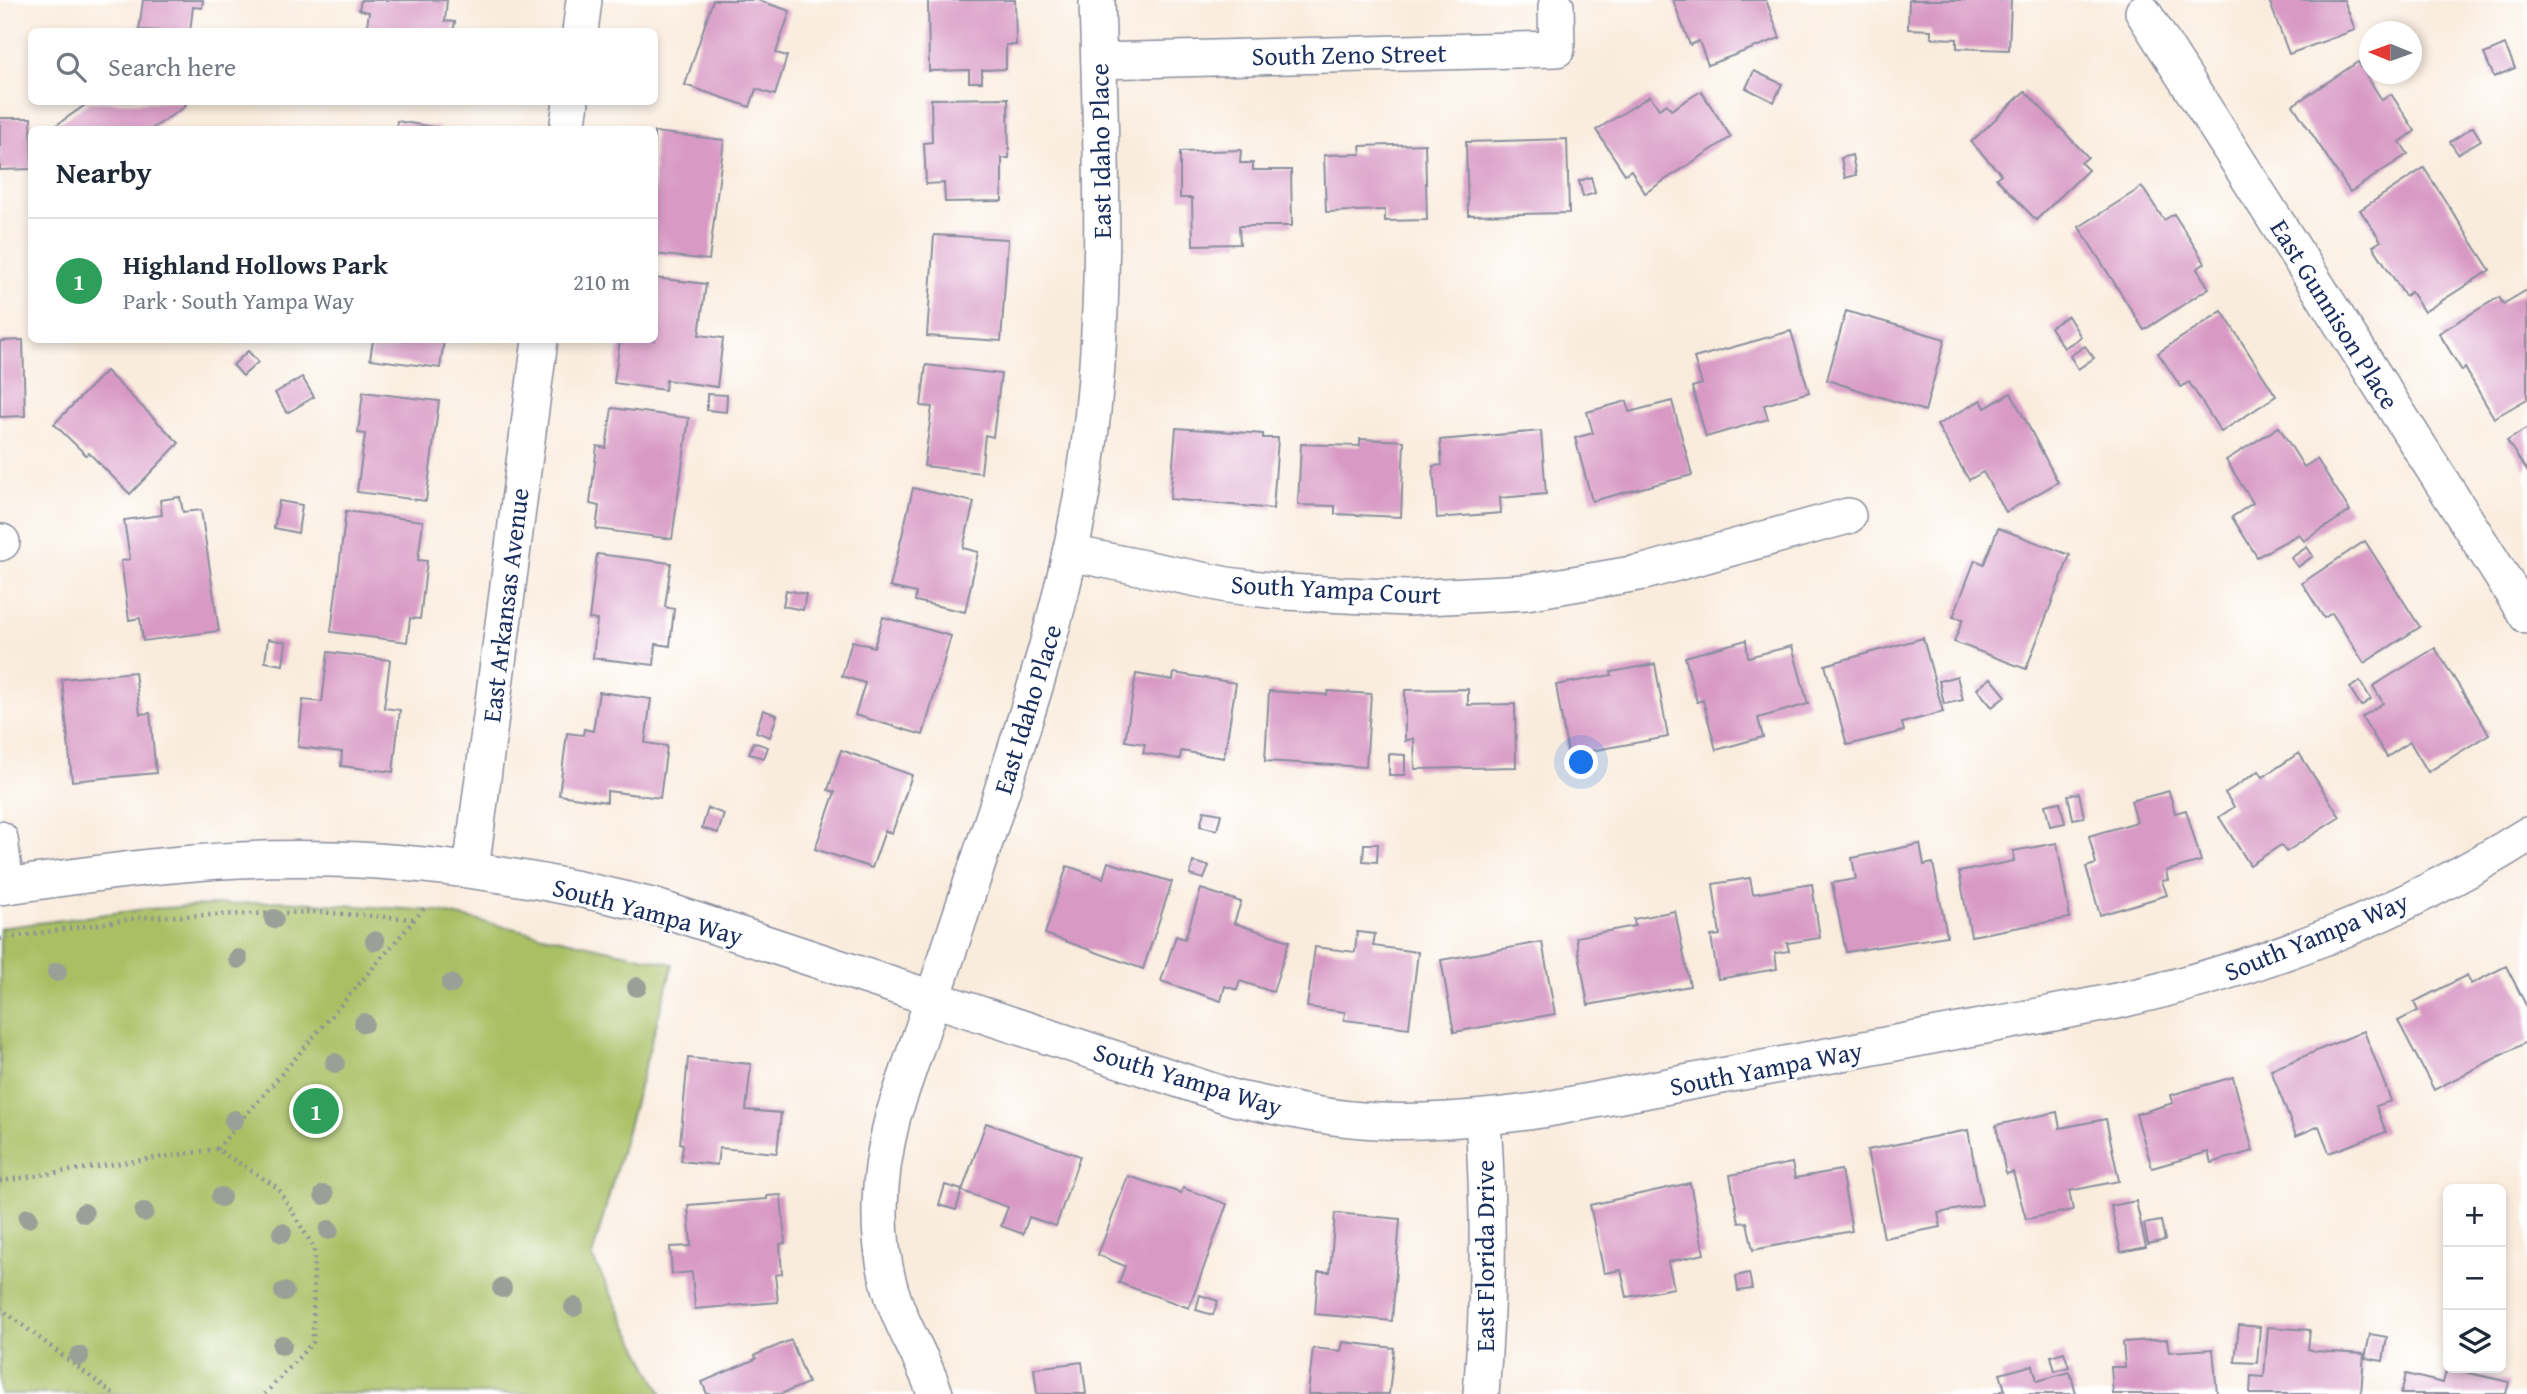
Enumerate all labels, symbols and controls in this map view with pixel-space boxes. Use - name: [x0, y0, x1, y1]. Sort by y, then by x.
- north arrow: [2359, 21, 2422, 84]
- search box: [28, 28, 658, 105]
- street label: South Zeno Street: [1251, 33, 1447, 75]
- text: Search here: [108, 47, 236, 86]
- icon: search: [52, 48, 90, 86]
- street label: East Idaho Place: [1079, 63, 1121, 239]
- text: Nearby: [56, 150, 152, 194]
- street label: East Gunnison Place: [2261, 211, 2409, 417]
- text: Highland Hollows Park: [123, 245, 388, 284]
- text: 1: [73, 265, 85, 298]
- text: 210 m: [573, 265, 630, 298]
- text: Park · South Yampa Way: [123, 284, 354, 317]
- street label: East Arkansas Avenue: [471, 486, 539, 724]
- street label: South Yampa Court: [1230, 564, 1442, 614]
- street label: East Idaho Place: [983, 619, 1071, 799]
- your location: [1564, 745, 1598, 779]
- street label: South Yampa Way: [549, 867, 748, 955]
- street label: South Yampa Way: [2218, 881, 2414, 991]
- street label: South Yampa Way: [1666, 1030, 1866, 1106]
- street label: South Yampa Way: [1089, 1032, 1287, 1126]
- pin: 1: [293, 1085, 339, 1137]
- street label: East Florida Drive: [1465, 1160, 1504, 1352]
- map controls: [2443, 1184, 2506, 1373]
- button: +: [2443, 1184, 2506, 1247]
- button: −: [2443, 1247, 2506, 1310]
- button: layers: [2443, 1310, 2506, 1373]

